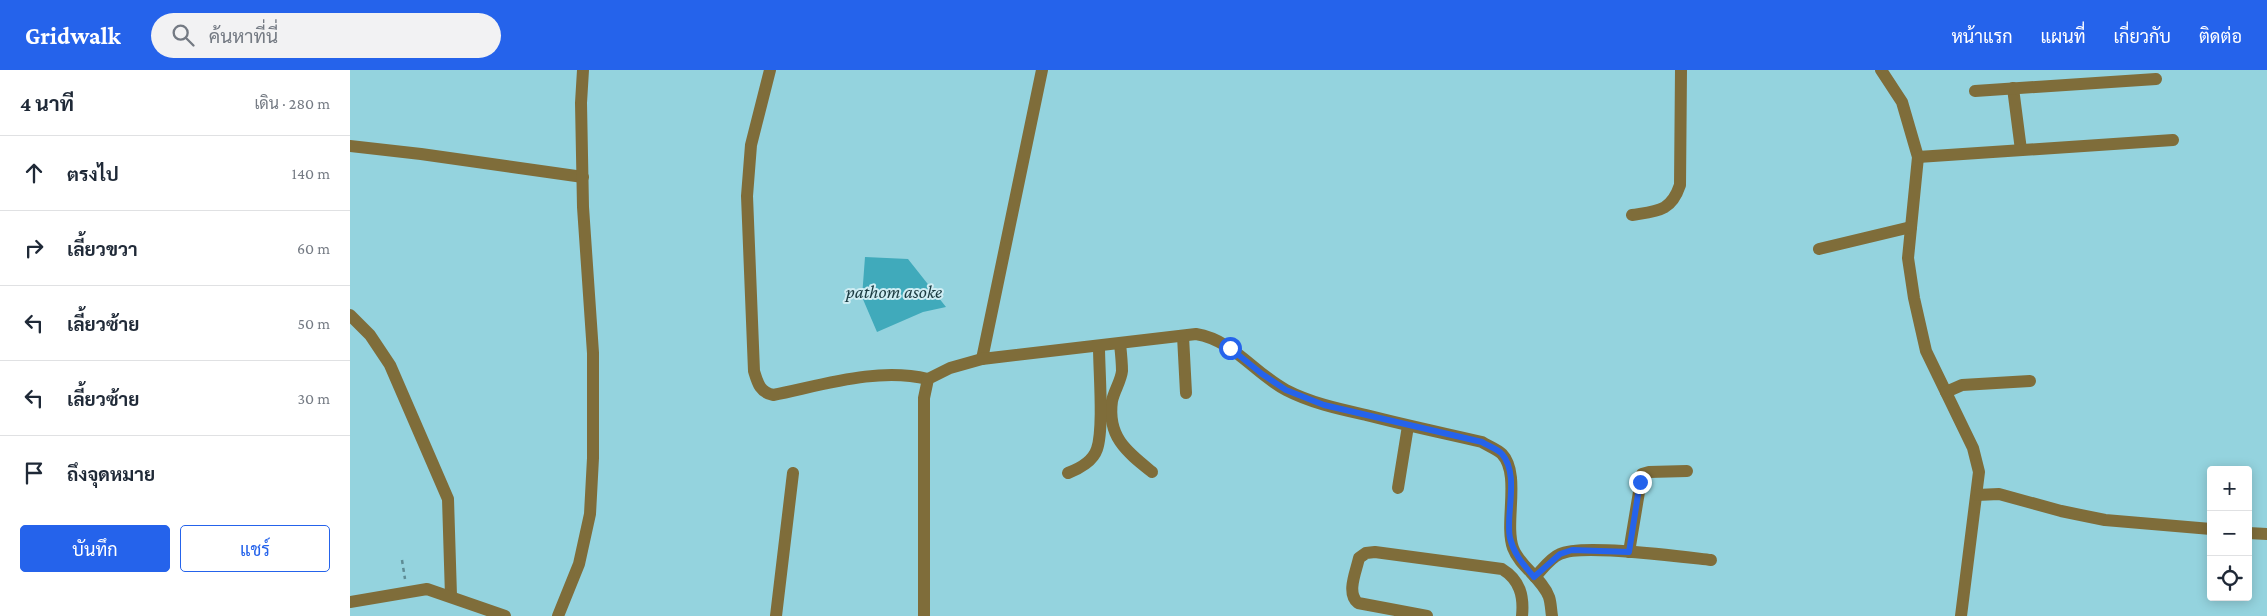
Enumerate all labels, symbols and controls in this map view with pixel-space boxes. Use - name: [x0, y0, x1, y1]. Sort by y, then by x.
- search box: [151, 13, 501, 58]
- icon: search: [169, 21, 197, 49]
- text: Gridwalk: [25, 22, 121, 49]
- text: ค้นหาที่นี่: [209, 26, 278, 47]
- text: หน้าแรก: [1951, 27, 2013, 47]
- text: แผนที่: [2041, 27, 2085, 47]
- text: เกี่ยวกับ: [2113, 27, 2171, 47]
- text: ติดต่อ: [2199, 27, 2242, 47]
- text: 4 นาที: [20, 92, 74, 116]
- text: เดิน · 280 m: [254, 95, 330, 112]
- icon: ahead: [20, 159, 48, 187]
- text: ตรงไป: [67, 164, 119, 185]
- text: 140 m: [292, 165, 330, 182]
- icon: right: [20, 234, 48, 262]
- text: เลี้ยวขวา: [67, 239, 138, 260]
- text: 60 m: [297, 240, 330, 257]
- water label: pathom asoke: [844, 281, 942, 302]
- icon: left: [20, 309, 48, 337]
- text: เลี้ยวซ้าย: [67, 314, 139, 335]
- text: 50 m: [298, 315, 330, 332]
- route start: [1219, 337, 1242, 360]
- icon: left: [20, 384, 48, 412]
- text: เลี้ยวซ้าย: [67, 389, 139, 410]
- text: 30 m: [298, 390, 330, 407]
- icon: arrive: [20, 459, 48, 487]
- text: ถึงจุดหมาย: [67, 464, 155, 485]
- map controls: [2207, 466, 2252, 601]
- button: +: [2207, 466, 2252, 511]
- route end: [1629, 471, 1652, 494]
- button: −: [2207, 511, 2252, 556]
- button: บันทึก: [20, 525, 170, 572]
- button: แชร์: [180, 525, 330, 572]
- button: locate: [2207, 556, 2252, 601]

